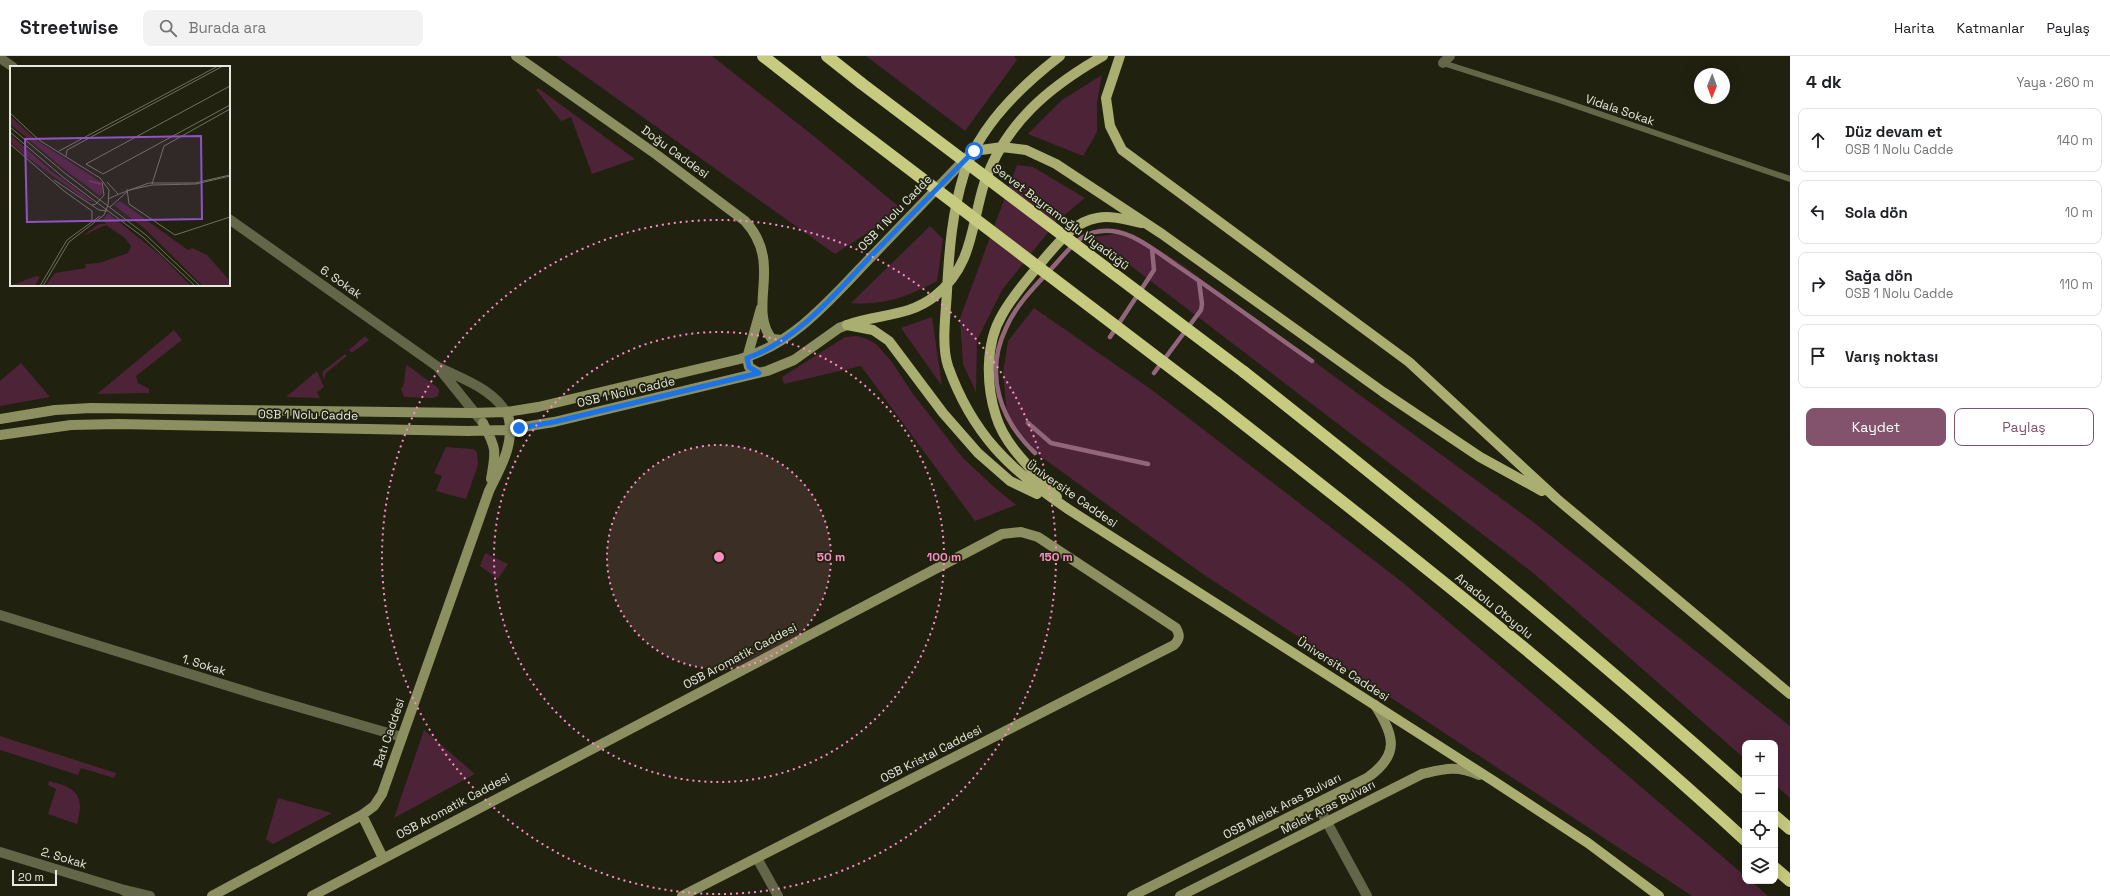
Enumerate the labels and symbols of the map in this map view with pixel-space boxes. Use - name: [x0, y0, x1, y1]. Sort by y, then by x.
- inset map: [10, 66, 230, 286]
- north arrow: [1694, 68, 1730, 104]
- street label: Vidala Sokak: [1583, 91, 1657, 130]
- street label: Doğu Caddesi: [638, 122, 712, 182]
- route start: [965, 142, 983, 160]
- street label: Servet Bayramoğlu Viyadüğü: [989, 160, 1133, 274]
- street label: OSB 1 Nolu Cadde: [854, 171, 936, 255]
- street label: 6. Sokak: [317, 262, 365, 302]
- street label: OSB 1 Nolu Cadde: [575, 373, 677, 411]
- street label: OSB 1 Nolu Cadde: [258, 406, 358, 424]
- route end: [510, 419, 528, 437]
- street label: Üniversite Caddesi: [1024, 457, 1120, 531]
- text: 50 m: [817, 549, 845, 565]
- text: 100 m: [927, 549, 961, 565]
- text: 150 m: [1039, 549, 1073, 565]
- centre of rings: [712, 550, 726, 564]
- street label: Anadolu Otoyolu: [1452, 570, 1536, 642]
- street label: OSB Aromatik Caddesi: [680, 619, 800, 693]
- street label: Üniversite Caddesi: [1294, 633, 1392, 705]
- street label: 1. Sokak: [180, 651, 228, 679]
- street label: Batı Caddesi: [370, 696, 408, 770]
- street label: OSB Kristal Caddesi: [877, 721, 985, 787]
- street label: OSB Aromatik Caddesi: [393, 769, 513, 843]
- street label: OSB Melek Aras Bulvarı: [1221, 770, 1343, 842]
- street label: Melek Aras Bulvarı: [1278, 777, 1378, 837]
- street label: 2. Sokak: [39, 843, 90, 873]
- scale bar: [12, 868, 57, 887]

